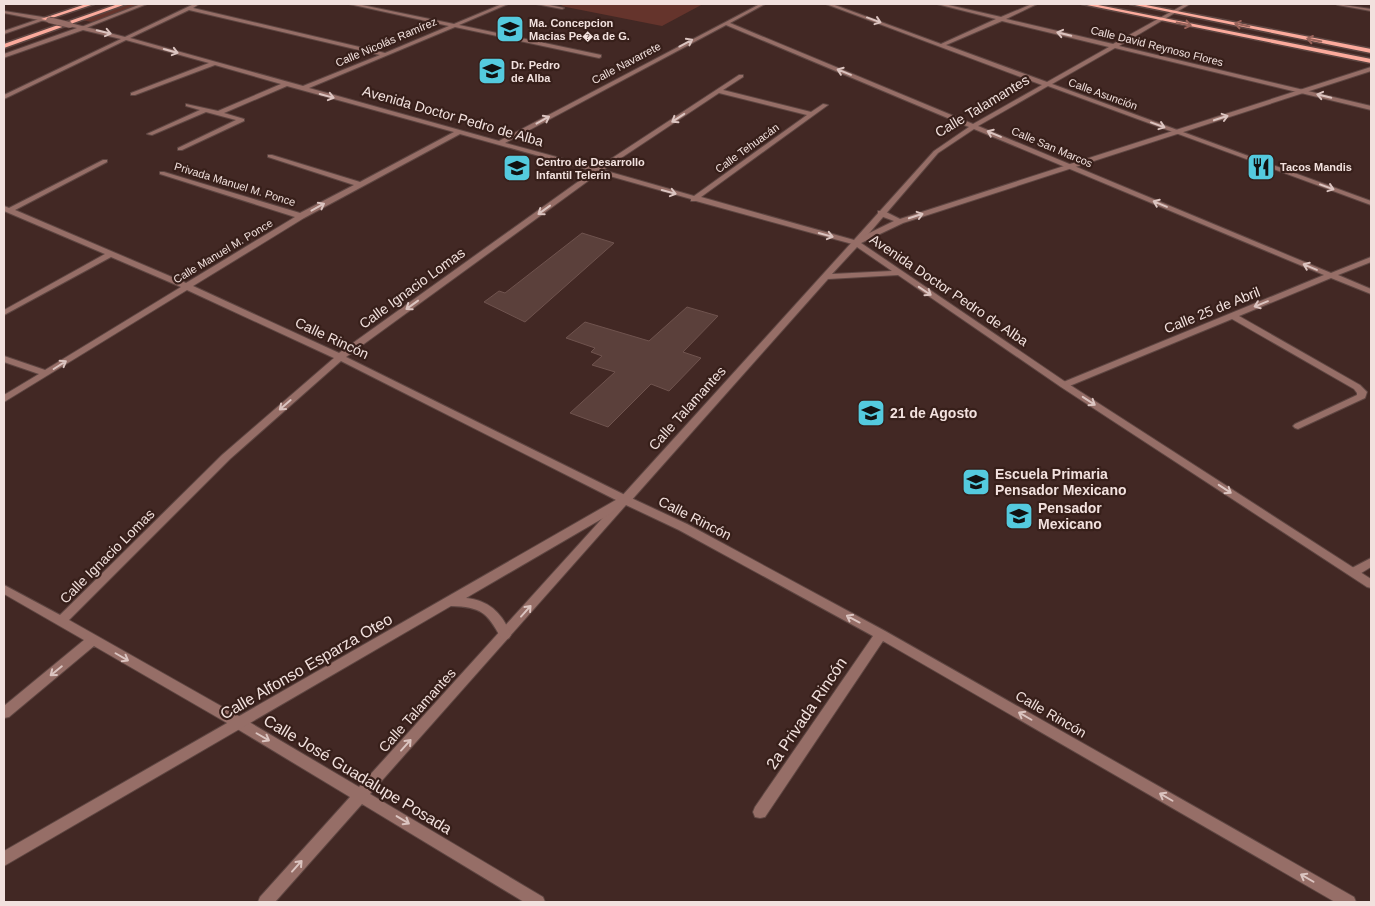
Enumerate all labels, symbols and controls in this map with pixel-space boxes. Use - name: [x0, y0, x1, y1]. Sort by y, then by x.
- school or university icon: Ma. Concepcion Macias Pe�a de G.: [495, 14, 525, 44]
- street label: Calle Nicolás Ramírez: [334, 15, 438, 69]
- one-way arrow: [866, 16, 881, 25]
- place label: Ma. Concepcion Macias Pe�a de G.: [529, 17, 630, 43]
- one-way arrow: [1176, 19, 1192, 29]
- one-way arrow: [1235, 20, 1251, 30]
- street label: Calle David Reynoso Flores: [1089, 24, 1225, 68]
- one-way arrow: [95, 28, 111, 38]
- one-way arrow: [1056, 29, 1072, 38]
- one-way arrow: [1306, 34, 1322, 44]
- one-way arrow: [678, 38, 693, 47]
- street label: Calle Navarrete: [589, 40, 663, 86]
- one-way arrow: [163, 46, 179, 56]
- school or university icon: Dr. Pedro de Alba: [477, 56, 507, 86]
- place label: Dr. Pedro de Alba: [511, 59, 560, 84]
- one-way arrow: [837, 67, 852, 76]
- street label: Calle Talamantes: [932, 72, 1032, 140]
- street label: Calle Asunción: [1067, 76, 1139, 112]
- street label: Avenida Doctor Pedro de Alba: [361, 82, 545, 150]
- one-way arrow: [319, 91, 335, 101]
- one-way arrow: [1316, 91, 1332, 100]
- one-way arrow: [1212, 112, 1228, 122]
- one-way arrow: [671, 113, 685, 123]
- one-way arrow: [535, 115, 550, 125]
- street label: Calle Tehuacán: [713, 121, 781, 175]
- one-way arrow: [1149, 121, 1165, 130]
- street label: Calle San Marcos: [1010, 125, 1095, 170]
- one-way arrow: [987, 129, 1002, 139]
- restaurant icon: Tacos Mandis: [1246, 152, 1276, 182]
- school or university icon: Centro de Desarrollo Infantil Telerin: [502, 153, 532, 183]
- place label: Centro de Desarrollo Infantil Telerin: [536, 156, 645, 181]
- street label: Privada Manuel M. Ponce: [173, 160, 297, 208]
- place label: Tacos Mandis: [1280, 161, 1352, 173]
- one-way arrow: [1318, 183, 1334, 192]
- one-way arrow: [661, 187, 677, 197]
- one-way arrow: [1153, 198, 1168, 208]
- one-way arrow: [311, 201, 325, 211]
- one-way arrow: [538, 204, 551, 215]
- one-way arrow: [908, 210, 924, 220]
- street label: Calle Manuel M. Ponce: [171, 217, 275, 285]
- one-way arrow: [817, 231, 833, 240]
- street label: Avenida Doctor Pedro de Alba: [867, 231, 1031, 349]
- street label: Calle Ignacio Lomas: [356, 244, 468, 332]
- one-way arrow: [1303, 261, 1318, 271]
- street label: Calle 25 de Abril: [1162, 283, 1262, 337]
- one-way arrow: [918, 286, 932, 296]
- one-way arrow: [405, 300, 419, 310]
- one-way arrow: [1254, 301, 1269, 310]
- street label: Calle Rincón: [293, 314, 371, 362]
- one-way arrow: [53, 359, 67, 369]
- street label: Calle Talamantes: [645, 363, 729, 453]
- one-way arrow: [1081, 396, 1095, 406]
- school or university icon: 21 de Agosto: [856, 398, 886, 428]
- one-way arrow: [278, 399, 291, 411]
- place label: 21 de Agosto: [890, 405, 977, 421]
- place label: Escuela Primaria Pensador Mexicano: [995, 466, 1127, 498]
- school or university icon: Escuela Primaria Pensador Mexicano: [961, 467, 991, 497]
- one-way arrow: [1218, 485, 1232, 495]
- street label: Calle Rincón: [656, 493, 734, 543]
- place label: Pensador Mexicano: [1038, 500, 1102, 532]
- school or university icon: Pensador Mexicano: [1004, 501, 1034, 531]
- street label: Calle Ignacio Lomas: [56, 505, 158, 607]
- one-way arrow: [520, 605, 532, 618]
- street label: Calle Alfonso Esparza Oteo: [217, 610, 395, 723]
- one-way arrow: [846, 614, 861, 624]
- one-way arrow: [114, 652, 129, 662]
- street label: 2a Privada Rincón: [763, 654, 850, 772]
- one-way arrow: [49, 665, 62, 676]
- street label: Calle Talamantes: [375, 665, 459, 755]
- street label: Calle Rincón: [1013, 687, 1089, 741]
- street label: Calle José Guadalupe Posada: [261, 711, 455, 837]
- one-way arrow: [1019, 711, 1033, 721]
- one-way arrow: [255, 733, 269, 743]
- one-way arrow: [400, 739, 412, 752]
- one-way arrow: [1159, 792, 1174, 802]
- one-way arrow: [395, 816, 409, 826]
- one-way arrow: [292, 860, 303, 873]
- one-way arrow: [1301, 872, 1315, 882]

